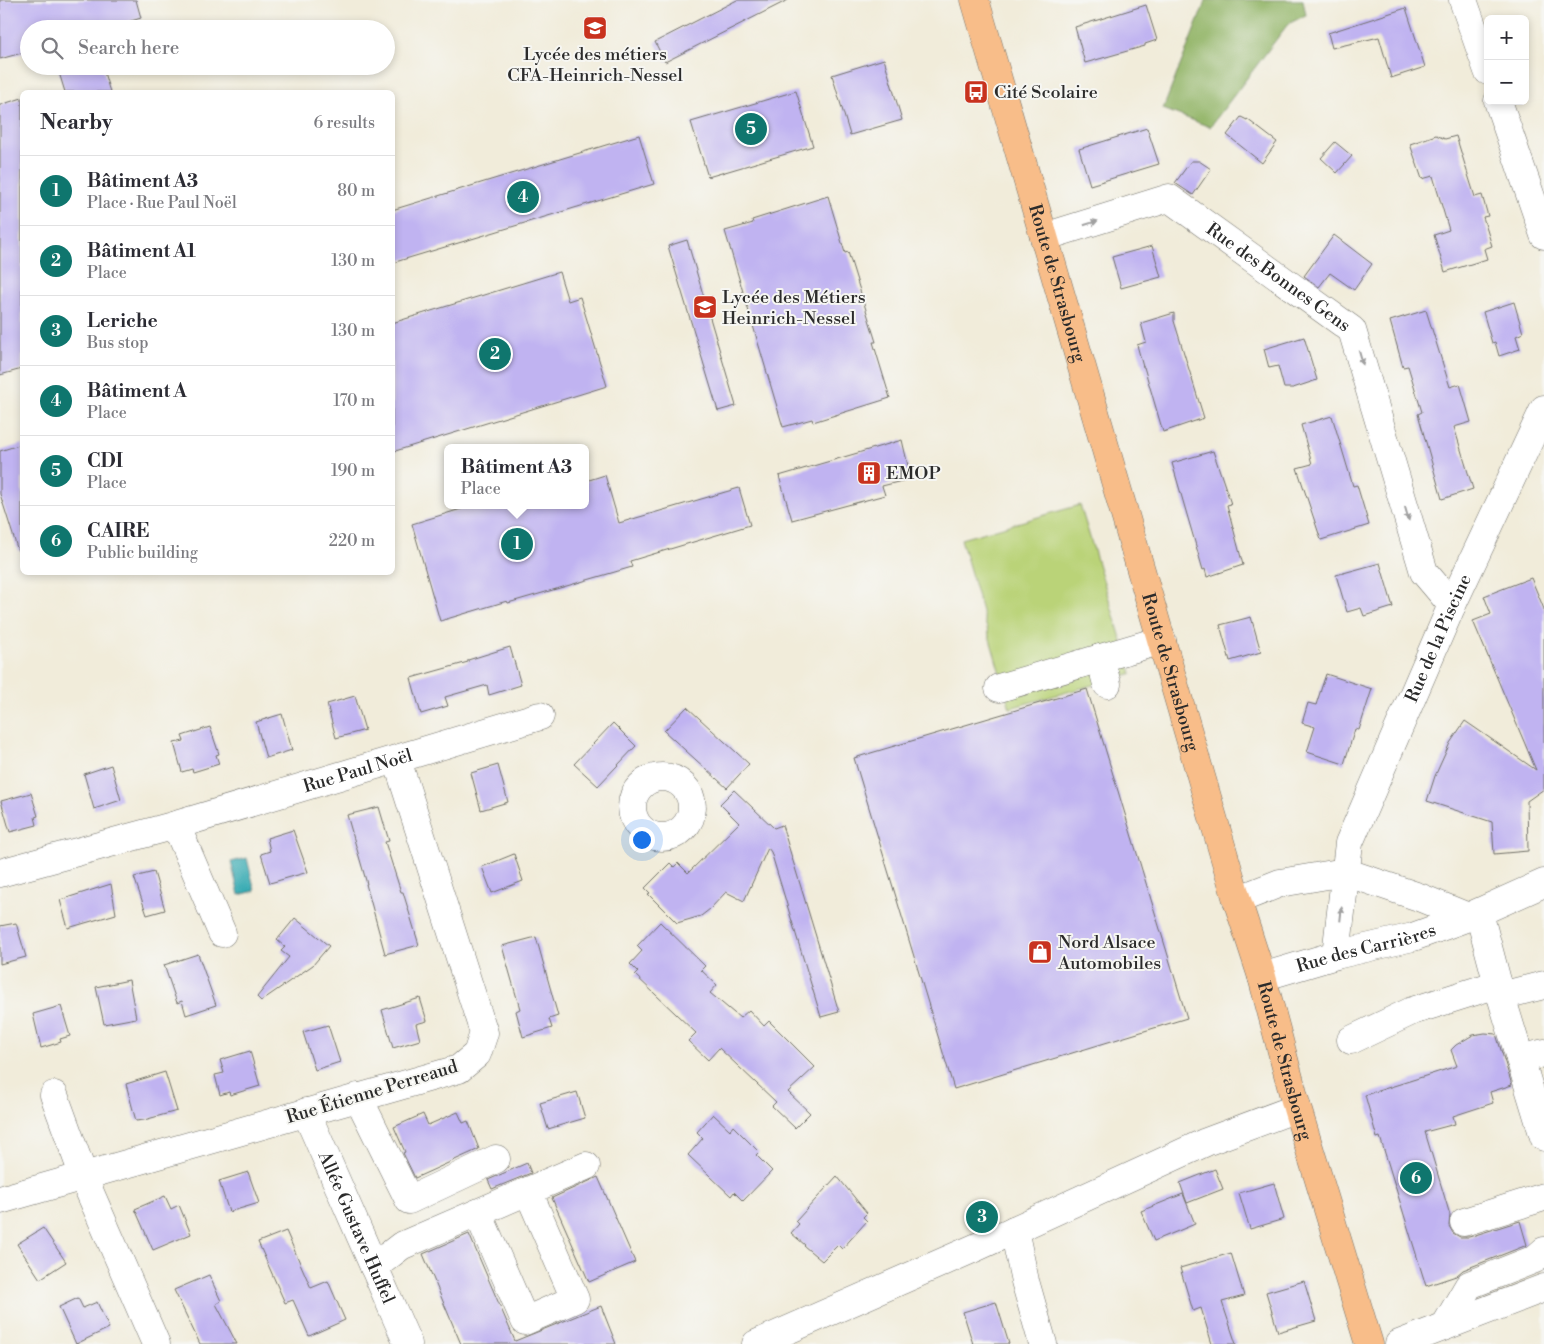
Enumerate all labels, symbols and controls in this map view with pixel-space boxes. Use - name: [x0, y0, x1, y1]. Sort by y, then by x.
- school or university icon: Lycée des métiers CFA-Heinrich-Nessel: [582, 15, 608, 41]
- map controls: [1484, 15, 1529, 105]
- button: +: [1484, 15, 1529, 60]
- search box: [20, 20, 395, 75]
- icon: search: [38, 34, 66, 62]
- text: Search here: [78, 36, 179, 60]
- place label: Lycée des métiers CFA-Heinrich-Nessel: [507, 43, 683, 87]
- button: −: [1484, 60, 1529, 105]
- bus stop icon: Cité Scolaire: [963, 79, 989, 105]
- place label: Cité Scolaire: [994, 81, 1098, 104]
- text: Nearby: [40, 110, 113, 136]
- pin: 5: [735, 110, 767, 148]
- text: 6 results: [314, 113, 375, 133]
- text: Bâtiment A3: [87, 169, 198, 193]
- pin: 4: [507, 178, 539, 216]
- text: 1: [52, 181, 60, 201]
- text: 80 m: [337, 181, 375, 201]
- text: Place · Rue Paul Noël: [87, 193, 237, 213]
- street label: Route de Strasbourg: [1024, 201, 1092, 366]
- street label: Rue des Bonnes Gens: [1202, 217, 1355, 337]
- one-way arrow: [1084, 218, 1099, 226]
- text: Bâtiment A1: [87, 239, 196, 263]
- text: 2: [51, 251, 61, 271]
- text: 130 m: [331, 251, 375, 271]
- text: Place: [87, 263, 127, 283]
- place label: Lycée des Métiers Heinrich-Nessel: [722, 286, 866, 330]
- school or university icon: Lycée des Métiers Heinrich-Nessel: [692, 294, 718, 320]
- text: Leriche: [87, 309, 158, 333]
- text: 3: [51, 321, 61, 341]
- text: 130 m: [331, 321, 375, 341]
- text: Bus stop: [87, 333, 149, 353]
- pin: 2: [479, 335, 511, 373]
- one-way arrow: [1357, 351, 1365, 366]
- text: Bâtiment A: [87, 379, 187, 403]
- text: 4: [51, 391, 61, 411]
- text: 170 m: [333, 391, 375, 411]
- text: Place: [87, 403, 127, 423]
- popup: [444, 444, 589, 509]
- text: CDI: [87, 449, 123, 473]
- text: Bâtiment A3: [461, 455, 572, 479]
- building icon: EMOP: [856, 460, 882, 486]
- text: 5: [51, 461, 61, 481]
- text: 190 m: [331, 461, 375, 481]
- place label: EMOP: [886, 462, 941, 485]
- text: Place: [87, 473, 127, 493]
- text: Place: [461, 479, 501, 499]
- one-way arrow: [1403, 507, 1411, 522]
- text: CAIRE: [87, 519, 149, 543]
- pin: 1: [501, 525, 533, 563]
- text: 6: [51, 531, 61, 551]
- text: 220 m: [329, 531, 375, 551]
- text: Public building: [87, 543, 198, 563]
- street label: Rue de la Piscine: [1400, 570, 1476, 706]
- street label: Route de Strasbourg: [1137, 590, 1205, 755]
- street label: Rue Paul Noël: [300, 743, 416, 798]
- your location: [629, 827, 655, 853]
- one-way arrow: [1337, 905, 1345, 921]
- street label: Rue des Carrières: [1293, 918, 1439, 978]
- place label: Nord Alsace Automobiles: [1057, 931, 1161, 975]
- shop icon: Nord Alsace Automobiles: [1027, 939, 1053, 965]
- street label: Route de Strasbourg: [1252, 979, 1318, 1144]
- street label: Rue Étienne Perreaud: [283, 1055, 461, 1129]
- street label: Allée Gustave Huffel: [313, 1147, 401, 1308]
- pin: 6: [1400, 1159, 1432, 1197]
- pin: 3: [966, 1198, 998, 1236]

